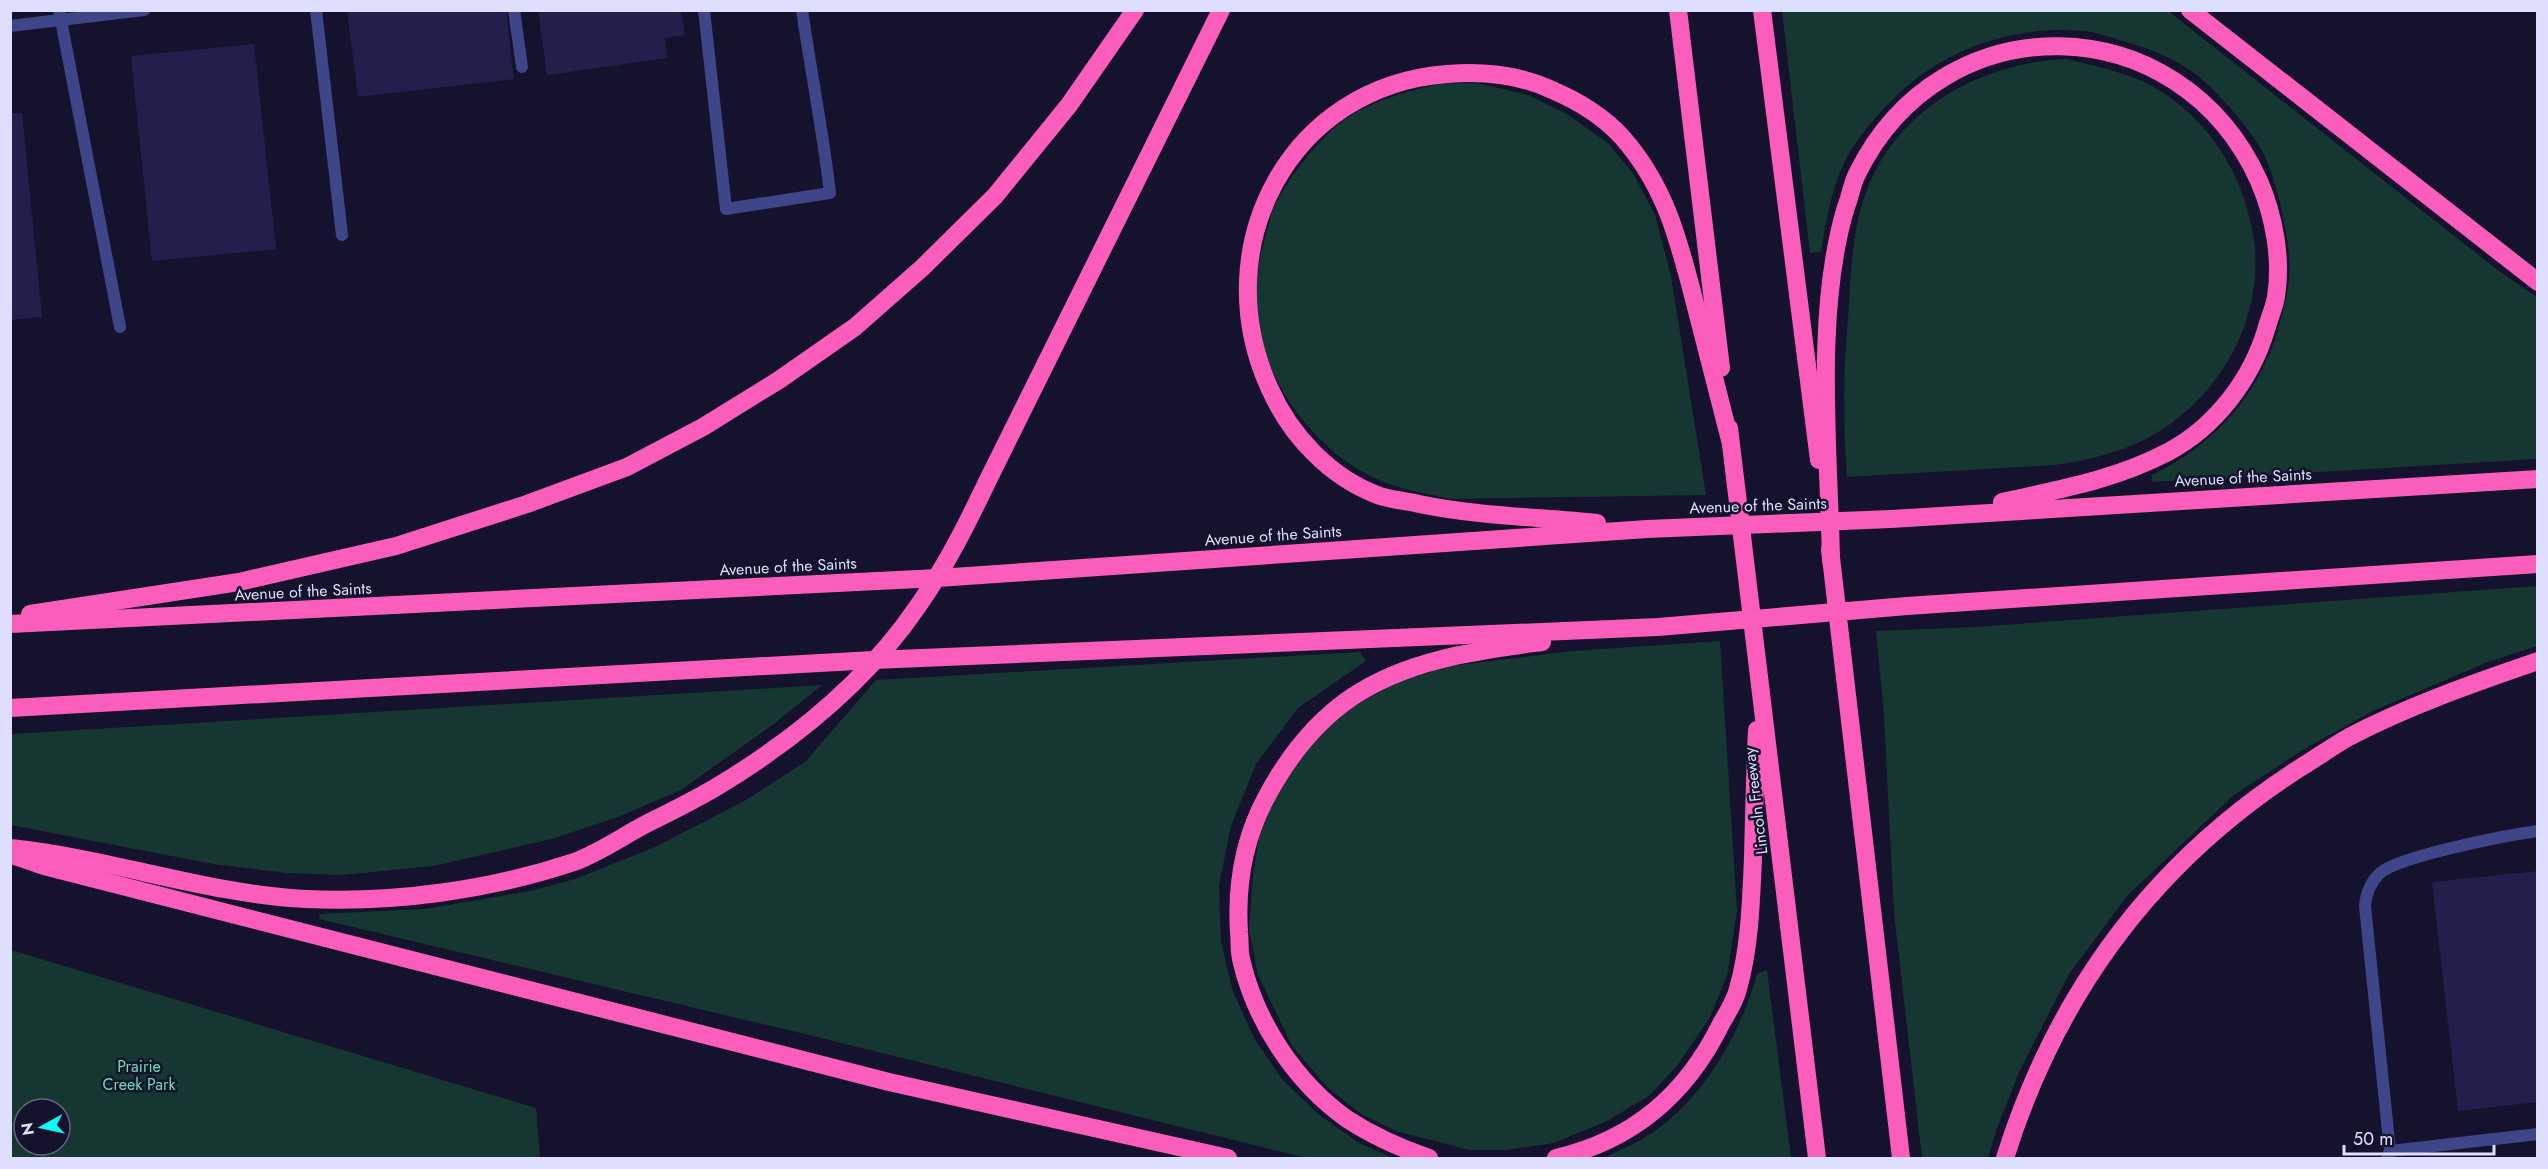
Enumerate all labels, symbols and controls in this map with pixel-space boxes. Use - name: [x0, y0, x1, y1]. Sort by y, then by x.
- street label: Avenue of the Saints: [2174, 462, 2312, 493]
- street label: Avenue of the Saints: [1689, 492, 1827, 519]
- street label: Avenue of the Saints: [1204, 519, 1342, 552]
- street label: Avenue of the Saints: [719, 551, 857, 582]
- street label: Avenue of the Saints: [234, 576, 372, 607]
- street label: Lincoln Freeway: [1737, 745, 1773, 856]
- park label: Prairie Creek Park: [102, 1055, 176, 1096]
- north arrow: [12, 1097, 72, 1157]
- scale bar: [2344, 1118, 2494, 1156]
- text: N: [15, 1121, 40, 1137]
- text: 50 m: [2353, 1126, 2393, 1152]

